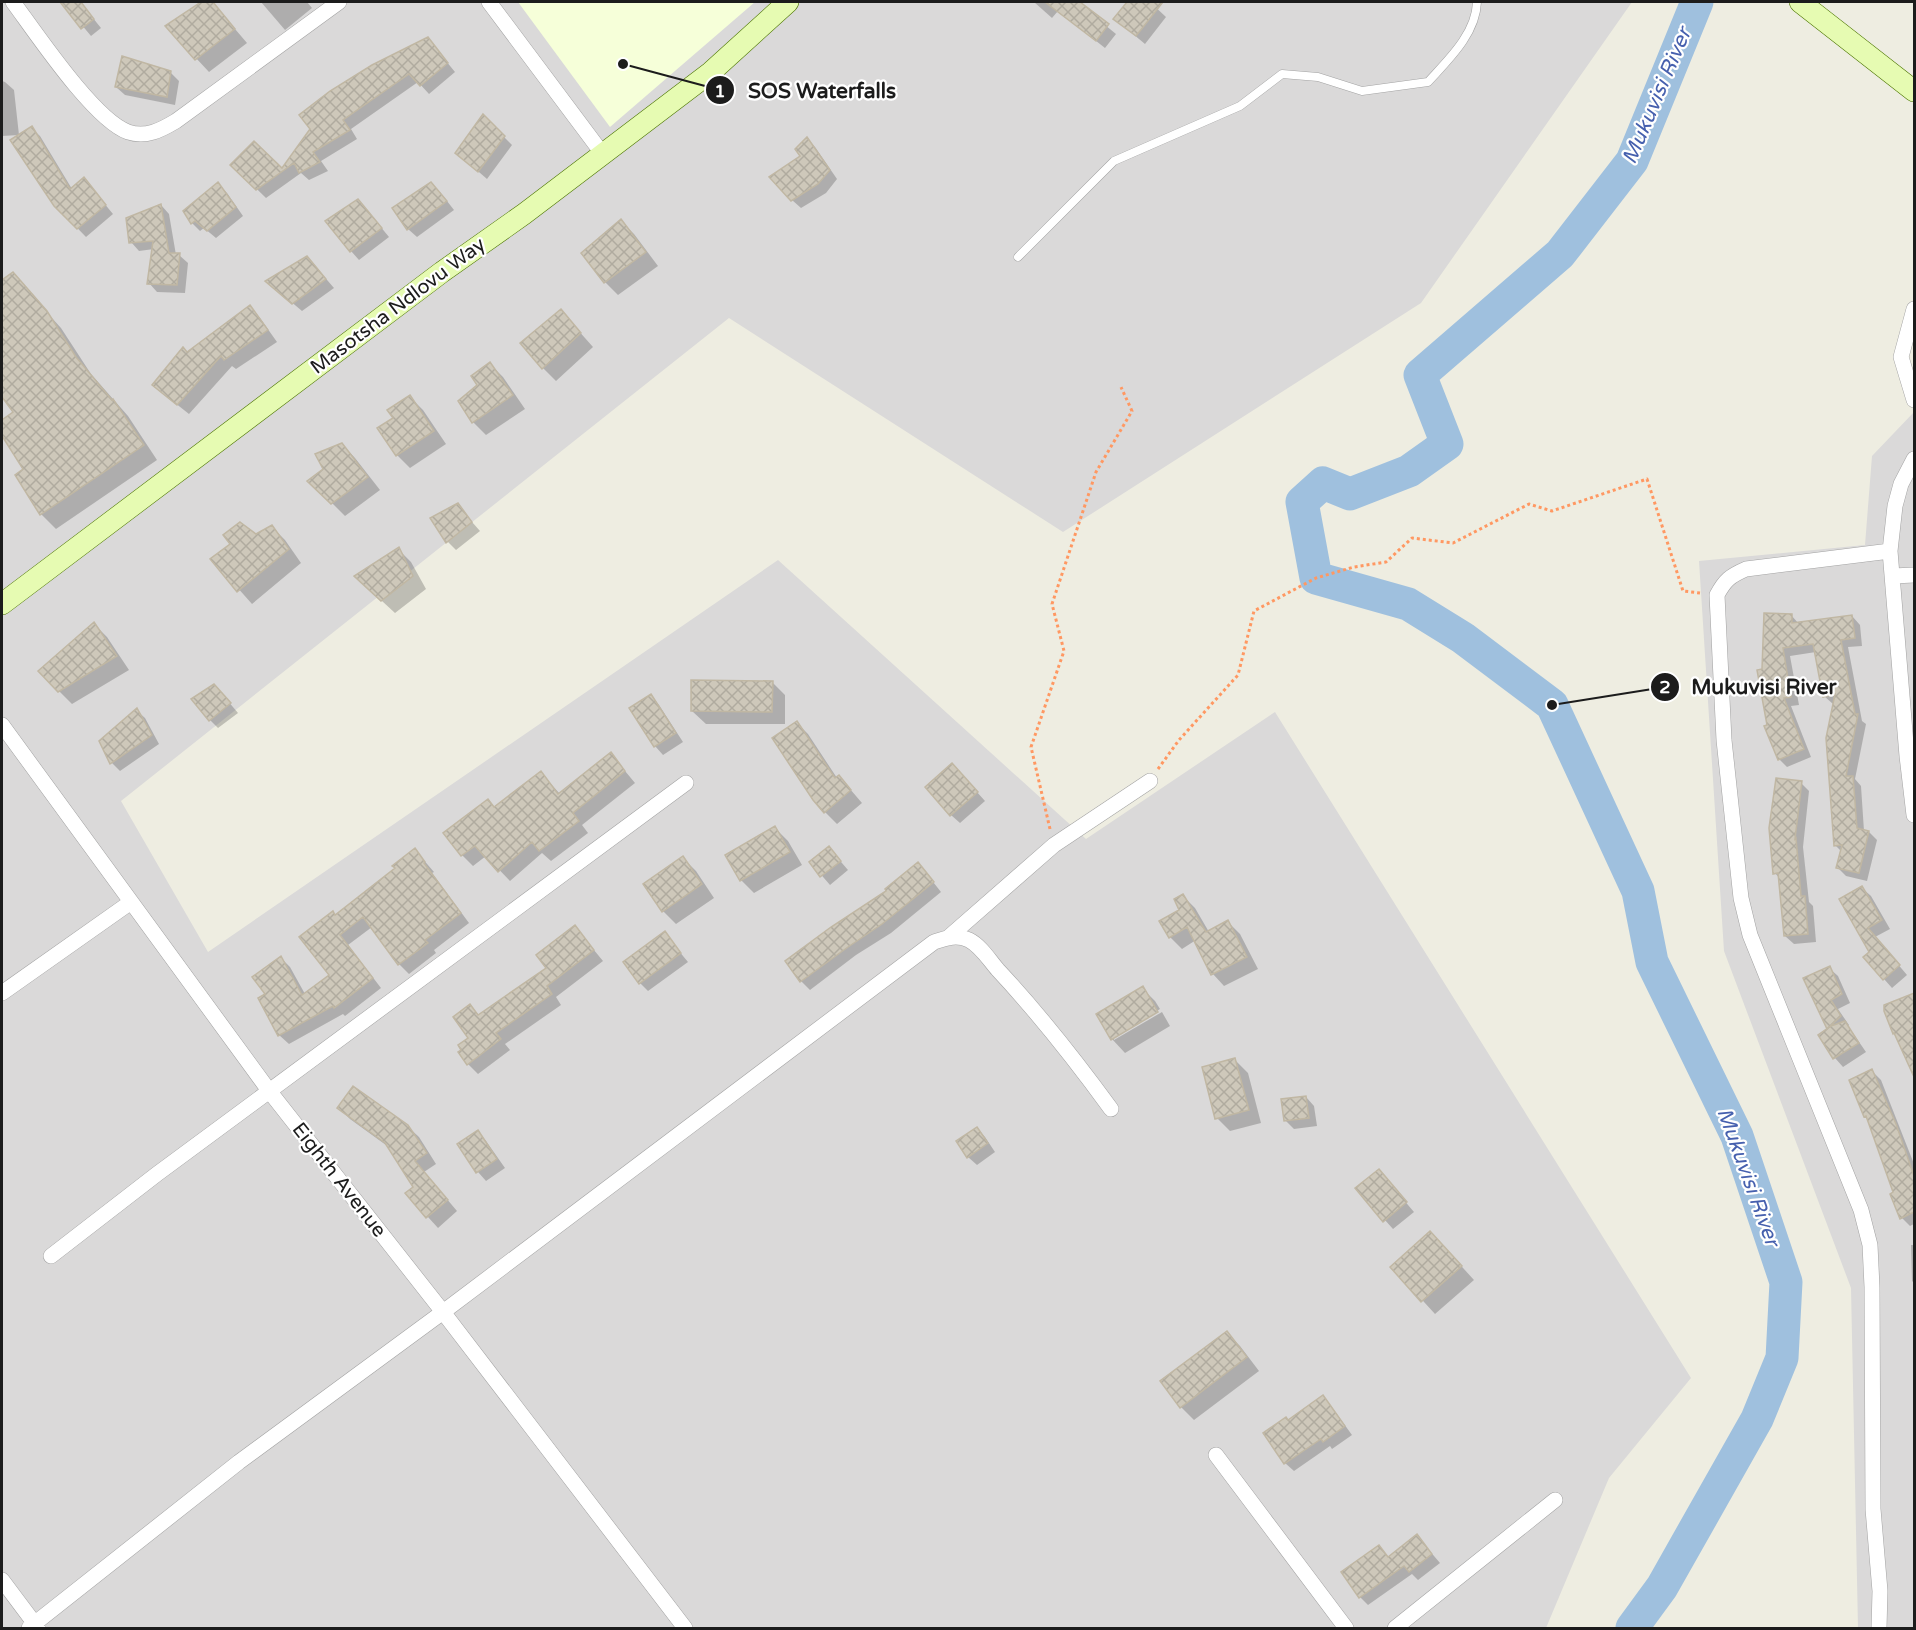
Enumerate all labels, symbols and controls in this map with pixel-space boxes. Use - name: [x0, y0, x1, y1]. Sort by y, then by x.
- water label: Mukuvisi River: [1617, 22, 1698, 168]
- callout: SOS Waterfalls: [705, 71, 908, 110]
- text: SOS Waterfalls: [748, 79, 896, 104]
- text: 1: [714, 80, 726, 102]
- street label: Masotsha Ndlovu Way: [306, 232, 490, 380]
- callout: Mukuvisi River: [1650, 667, 1849, 706]
- text: Mukuvisi River: [1691, 675, 1838, 700]
- text: 2: [1659, 676, 1671, 698]
- water label: Mukuvisi River: [1711, 1104, 1786, 1252]
- street label: Eighth Avenue: [287, 1118, 391, 1242]

